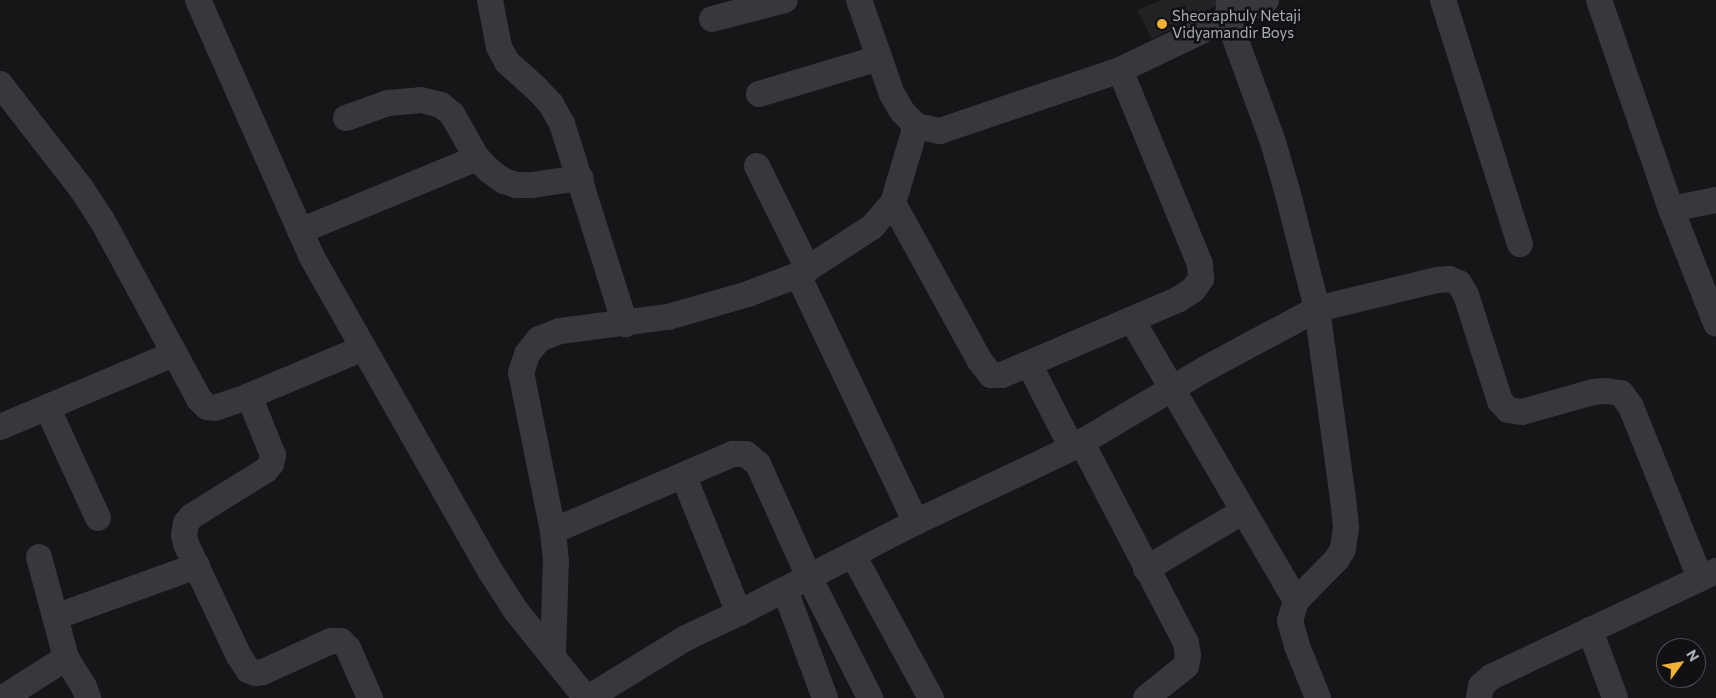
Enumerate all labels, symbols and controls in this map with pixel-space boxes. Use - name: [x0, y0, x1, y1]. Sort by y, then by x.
- place label: Sheoraphuly Netaji Vidyamandir Boys: [1172, 6, 1301, 41]
- marker: Sheoraphuly Netaji Vidyamandir Boys: [1156, 18, 1168, 30]
- north arrow: [1656, 638, 1706, 688]
- text: N: [1683, 646, 1703, 664]

